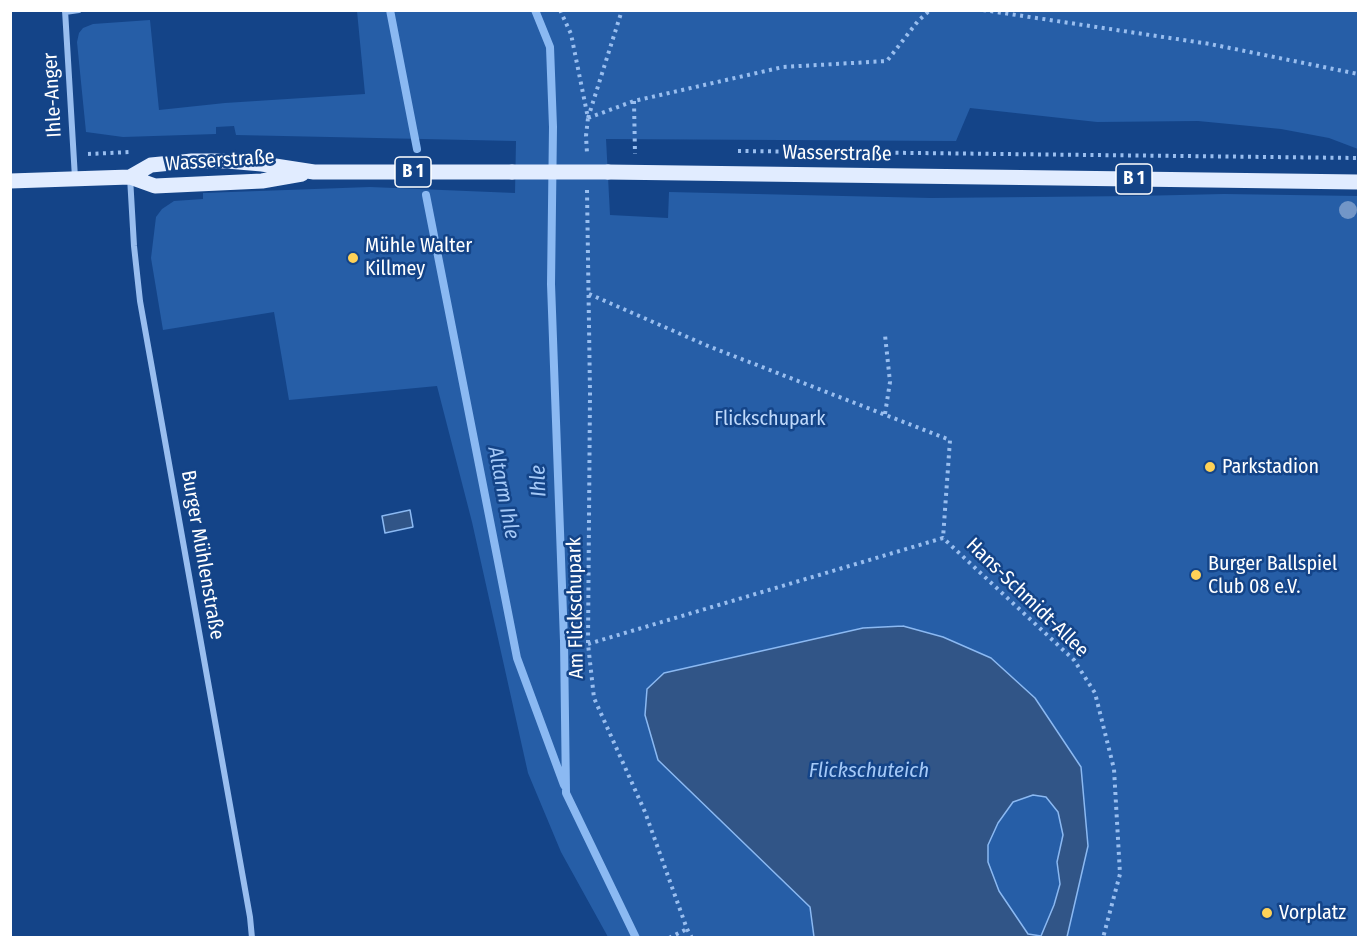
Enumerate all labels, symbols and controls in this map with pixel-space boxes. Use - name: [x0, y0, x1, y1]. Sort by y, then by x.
- street label: Ihle-Anger: [39, 52, 67, 138]
- street label: Wasserstraße: [782, 141, 892, 167]
- street label: Wasserstraße: [165, 145, 275, 177]
- road number: B 1: [395, 157, 431, 187]
- road number: B 1: [1116, 164, 1152, 194]
- place label: Mühle Walter Killmey: [365, 234, 472, 281]
- marker: Mühle Walter Killmey: [346, 251, 360, 265]
- park label: Flickschupark: [714, 407, 826, 431]
- water label: Altarm Ihle: [482, 445, 524, 541]
- place label: Parkstadion: [1222, 455, 1319, 479]
- marker: Parkstadion: [1203, 460, 1217, 474]
- water label: Ihle: [526, 465, 552, 497]
- street label: Burger Mühlenstraße: [175, 469, 229, 641]
- street label: Hans-Schmidt-Allee: [961, 533, 1093, 663]
- street label: Am Flickschupark: [563, 537, 589, 679]
- place label: Burger Ballspiel Club 08 e.V.: [1208, 552, 1337, 599]
- marker: Burger Ballspiel Club 08 e.V.: [1189, 568, 1203, 582]
- water label: Flickschuteich: [809, 758, 929, 784]
- place label: Vorplatz: [1279, 901, 1346, 925]
- marker: Vorplatz: [1260, 906, 1274, 920]

